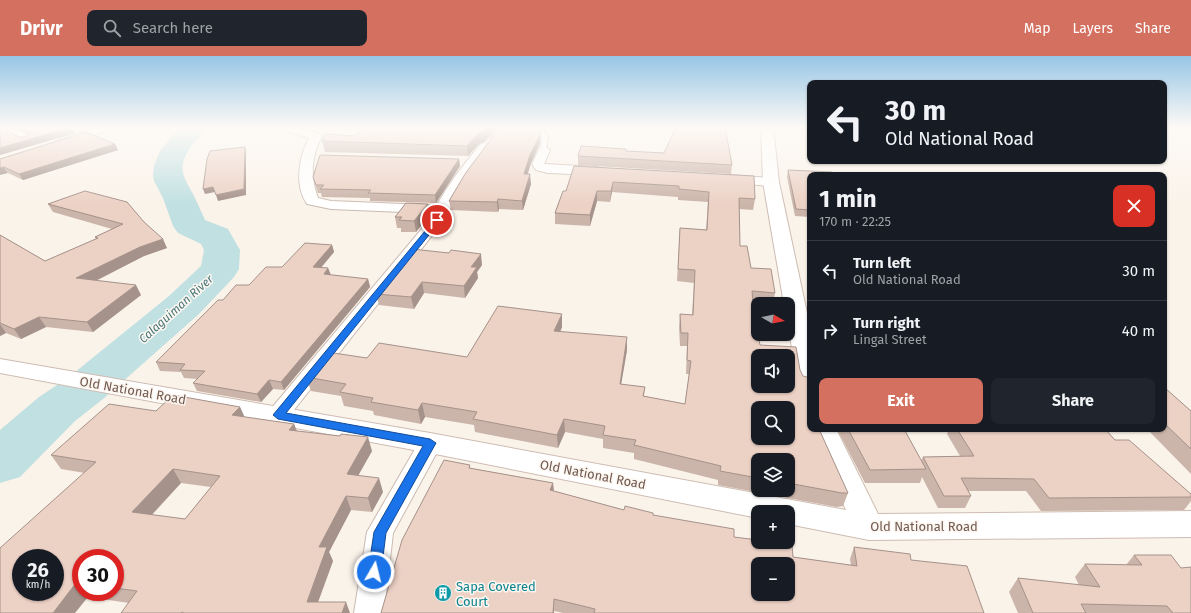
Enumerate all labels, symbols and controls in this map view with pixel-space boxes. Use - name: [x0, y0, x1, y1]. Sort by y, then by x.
- search box: [87, 10, 367, 46]
- text: Drivr: [20, 17, 63, 40]
- icon: search: [101, 17, 123, 39]
- text: Search here: [133, 19, 213, 37]
- text: Map: [1024, 20, 1050, 37]
- text: Layers: [1072, 20, 1113, 37]
- text: Share: [1135, 20, 1171, 37]
- text: 30 m: [885, 94, 946, 127]
- icon: left: [819, 96, 871, 148]
- text: Old National Road: [885, 128, 1034, 150]
- text: 1 min: [819, 185, 877, 213]
- button: close: [1113, 185, 1155, 227]
- pin: [420, 203, 454, 237]
- icon: arrive: [426, 209, 448, 231]
- text: 170 m · 22:25: [819, 214, 891, 229]
- text: Turn left: [853, 254, 911, 272]
- icon: left: [819, 260, 841, 282]
- text: 30 m: [1122, 262, 1155, 280]
- water label: Calaguiman River: [136, 272, 216, 346]
- text: Old National Road: [853, 272, 961, 287]
- north arrow: [751, 297, 795, 341]
- map controls: [751, 297, 795, 601]
- text: Turn right: [853, 314, 920, 332]
- icon: right: [819, 320, 841, 342]
- text: 40 m: [1122, 322, 1155, 340]
- text: Lingal Street: [853, 332, 927, 347]
- button: sound: [751, 349, 795, 393]
- street label: Old National Road: [79, 374, 187, 407]
- button: Exit: [819, 378, 983, 424]
- button: Share: [991, 378, 1155, 424]
- button: search: [751, 401, 795, 445]
- button: layers: [751, 453, 795, 497]
- street label: Old National Road: [539, 457, 647, 492]
- button: +: [751, 505, 795, 549]
- street label: Old National Road: [870, 519, 978, 534]
- speed limit sign: 30: [72, 549, 124, 601]
- position arrow: [353, 551, 395, 593]
- button: −: [751, 557, 795, 601]
- text: 26: [27, 558, 49, 582]
- text: km/h: [26, 579, 50, 591]
- place label: Sapa Covered Court: [456, 579, 536, 609]
- building icon: Sapa Covered Court: [433, 583, 453, 603]

